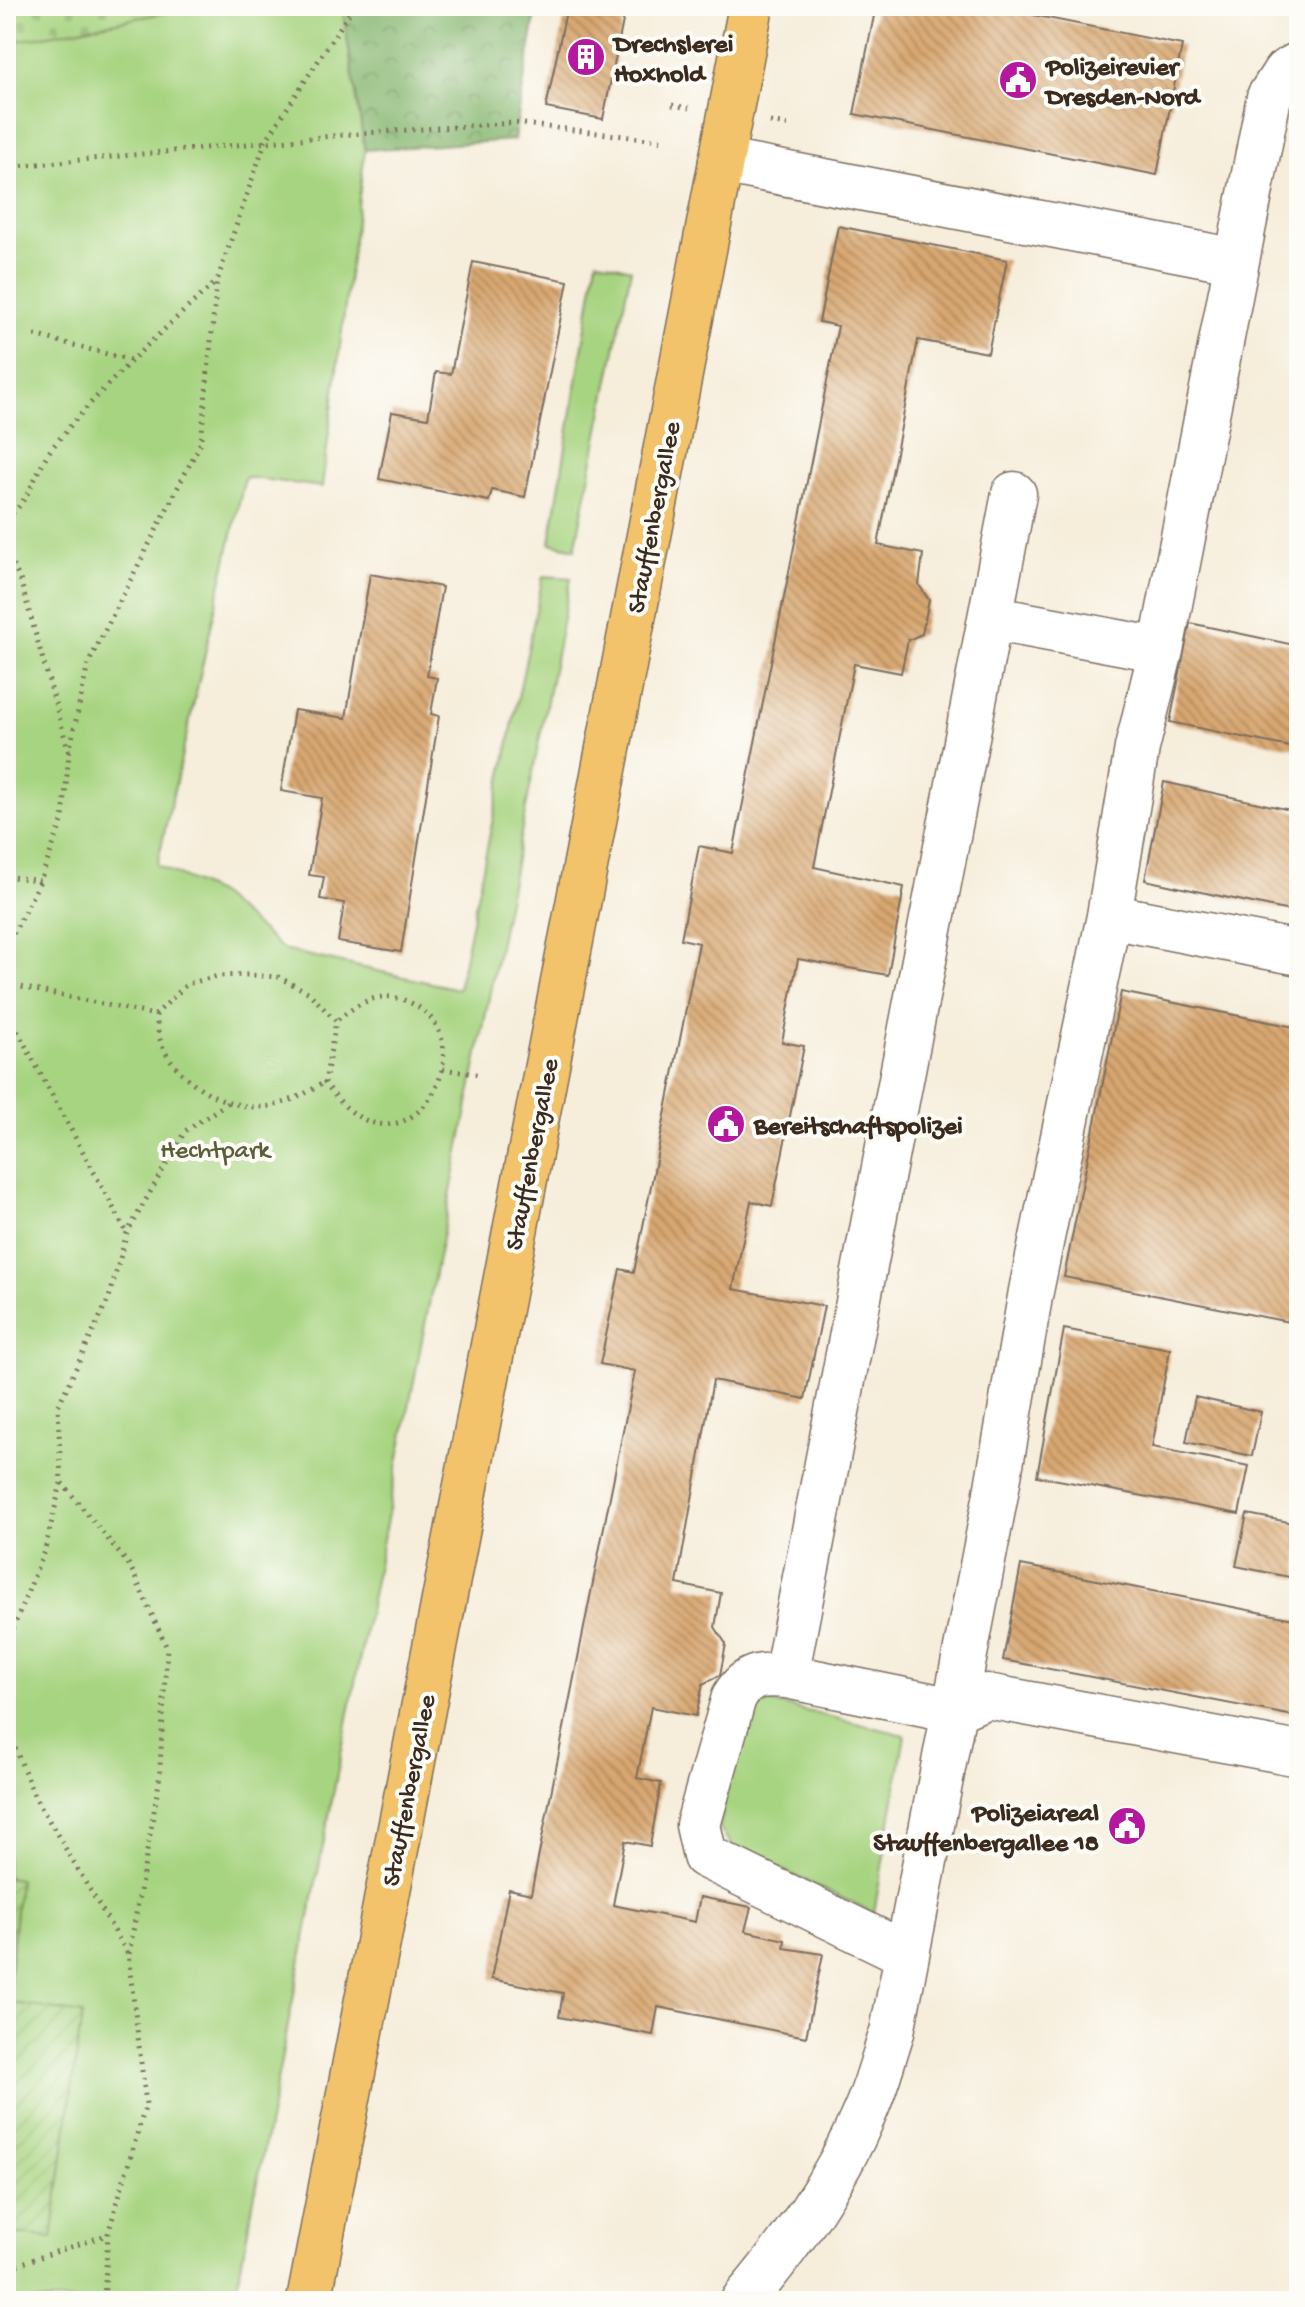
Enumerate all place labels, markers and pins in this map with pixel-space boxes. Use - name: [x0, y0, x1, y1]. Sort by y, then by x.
- place label: Drechslerei Hoxhold: [612, 31, 733, 92]
- building icon: Drechslerei Hoxhold: [565, 36, 607, 78]
- place label: Polizeirevier Dresden-Nord: [1044, 54, 1202, 115]
- public building icon: Polizeirevier Dresden-Nord: [997, 59, 1039, 101]
- public building icon: Bereitschaftspolizei: [705, 1103, 747, 1145]
- place label: Bereitschaftspolizei: [753, 1113, 963, 1144]
- place label: Polizeiareal Stauffenbergallee 18: [873, 1800, 1099, 1861]
- public building icon: Polizeiareal Stauffenbergallee 18: [1106, 1805, 1148, 1847]

